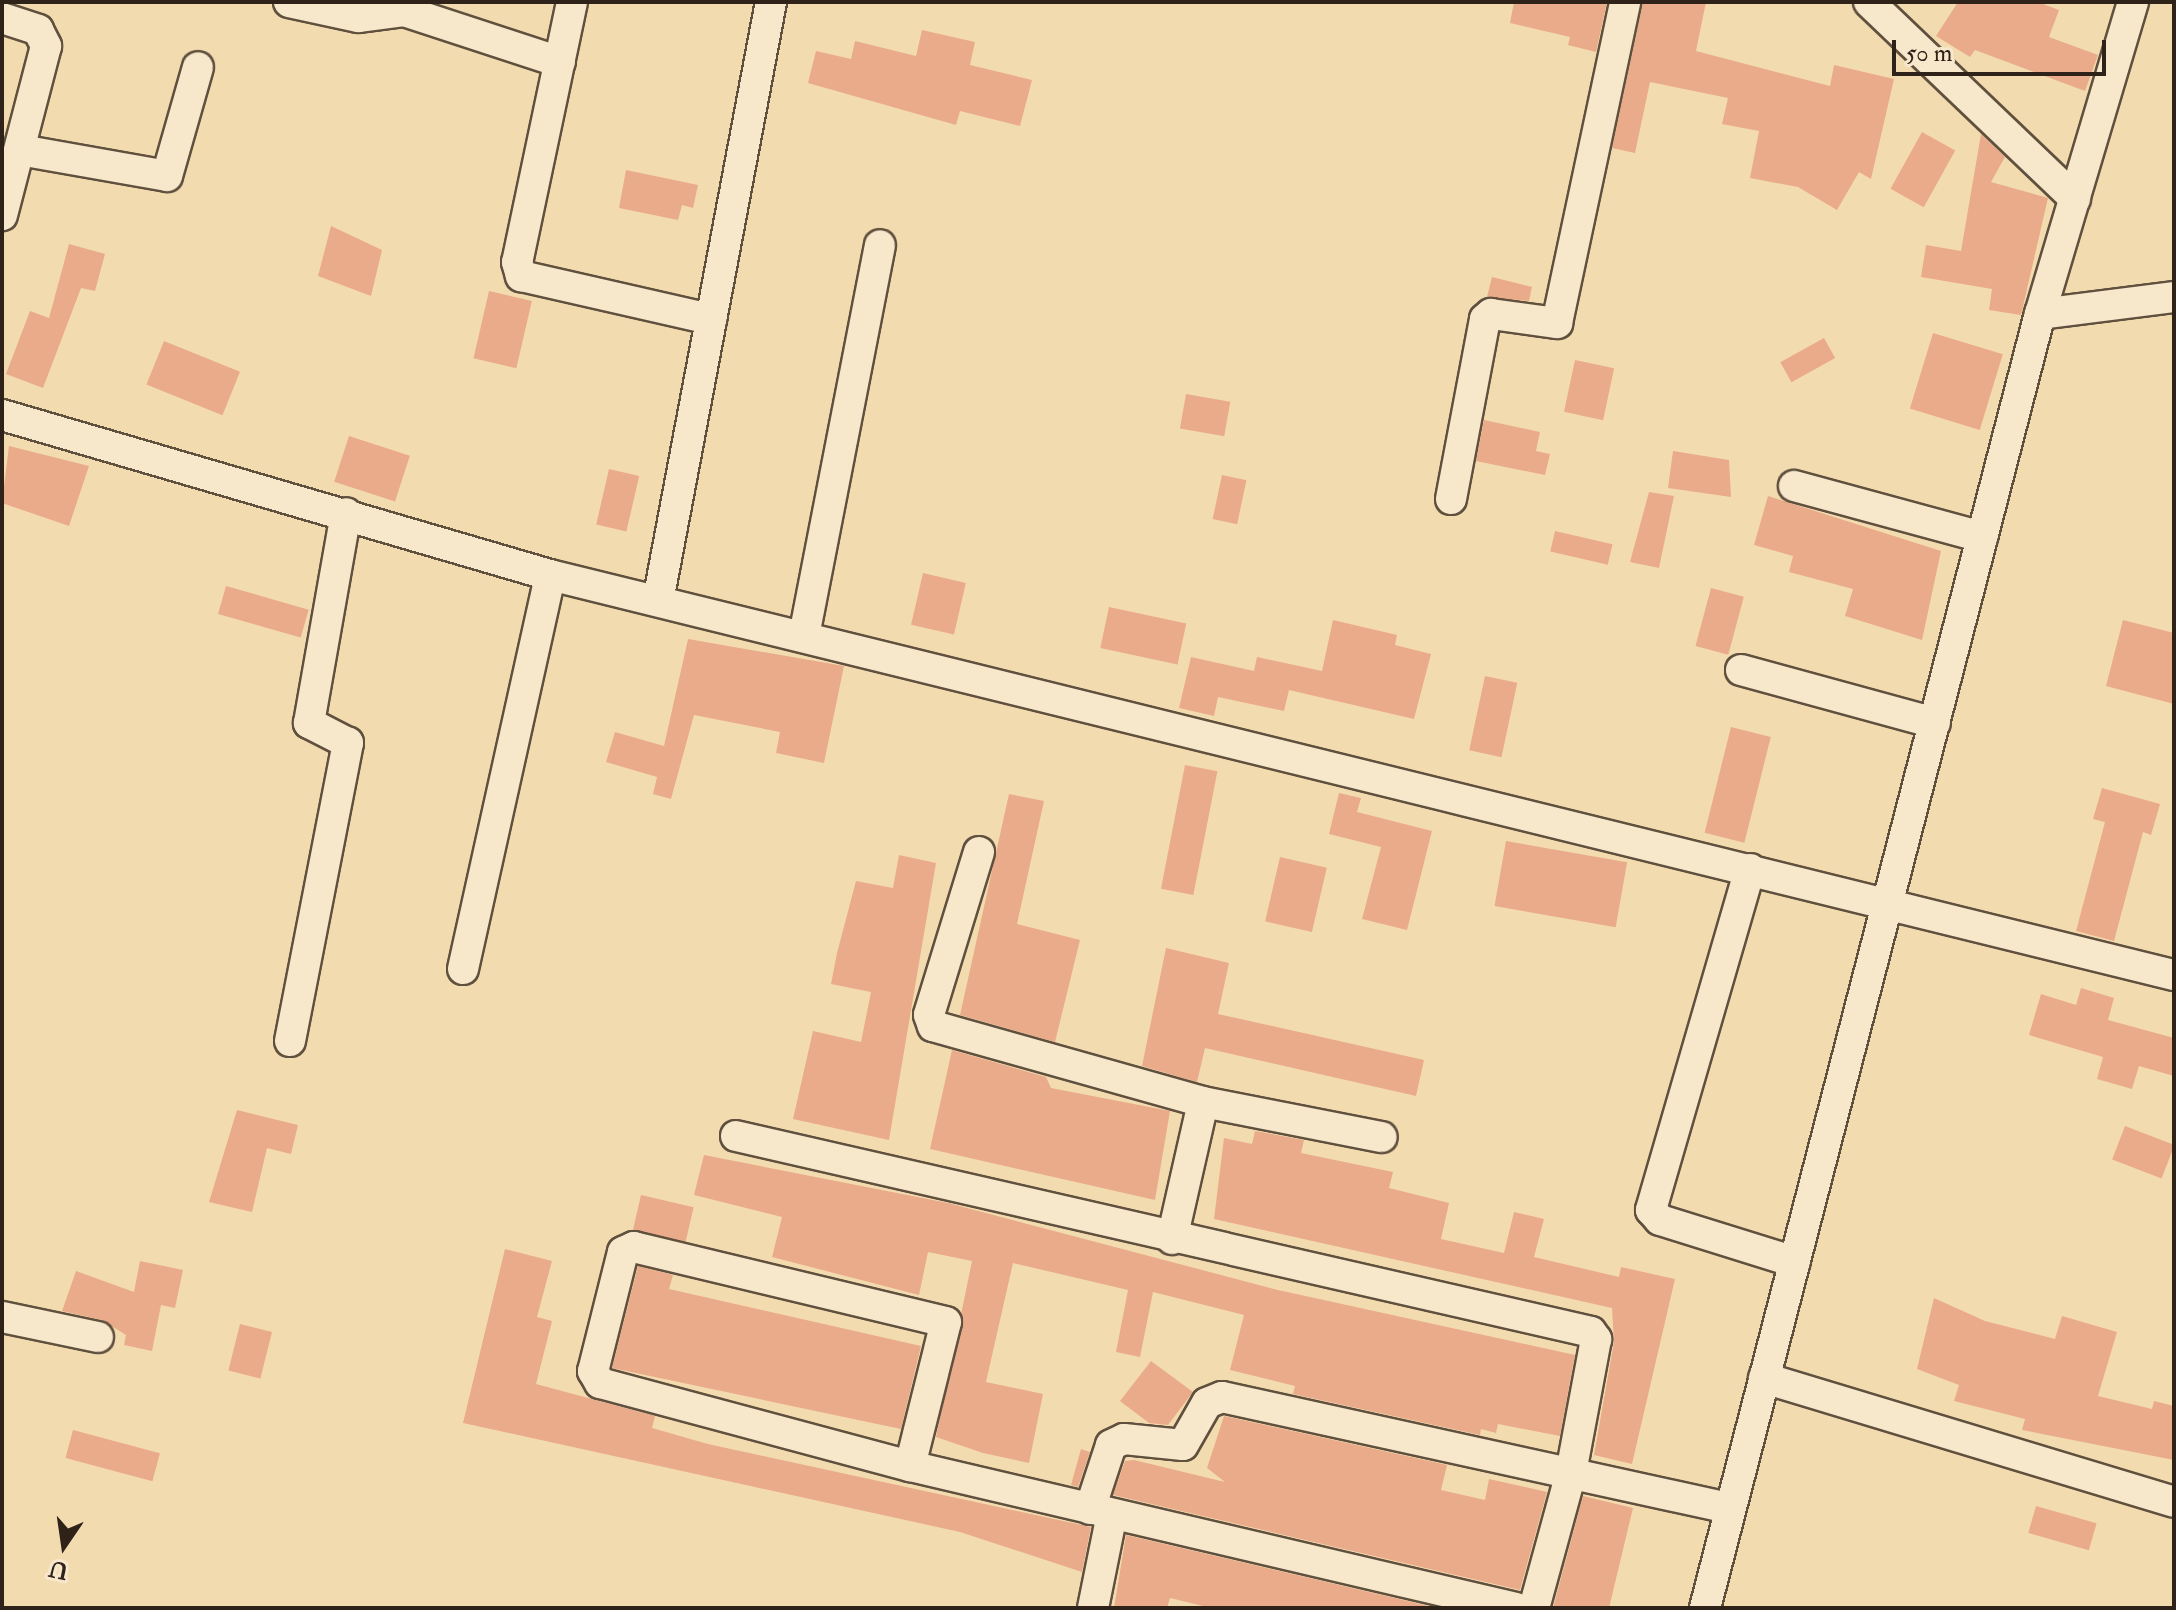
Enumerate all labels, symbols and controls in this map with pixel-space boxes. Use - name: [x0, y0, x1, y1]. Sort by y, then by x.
- scale bar: [1896, 24, 2110, 74]
- text: 50 m: [1906, 38, 1952, 69]
- north arrow: [24, 1506, 104, 1586]
- text: U: [46, 1554, 71, 1585]

